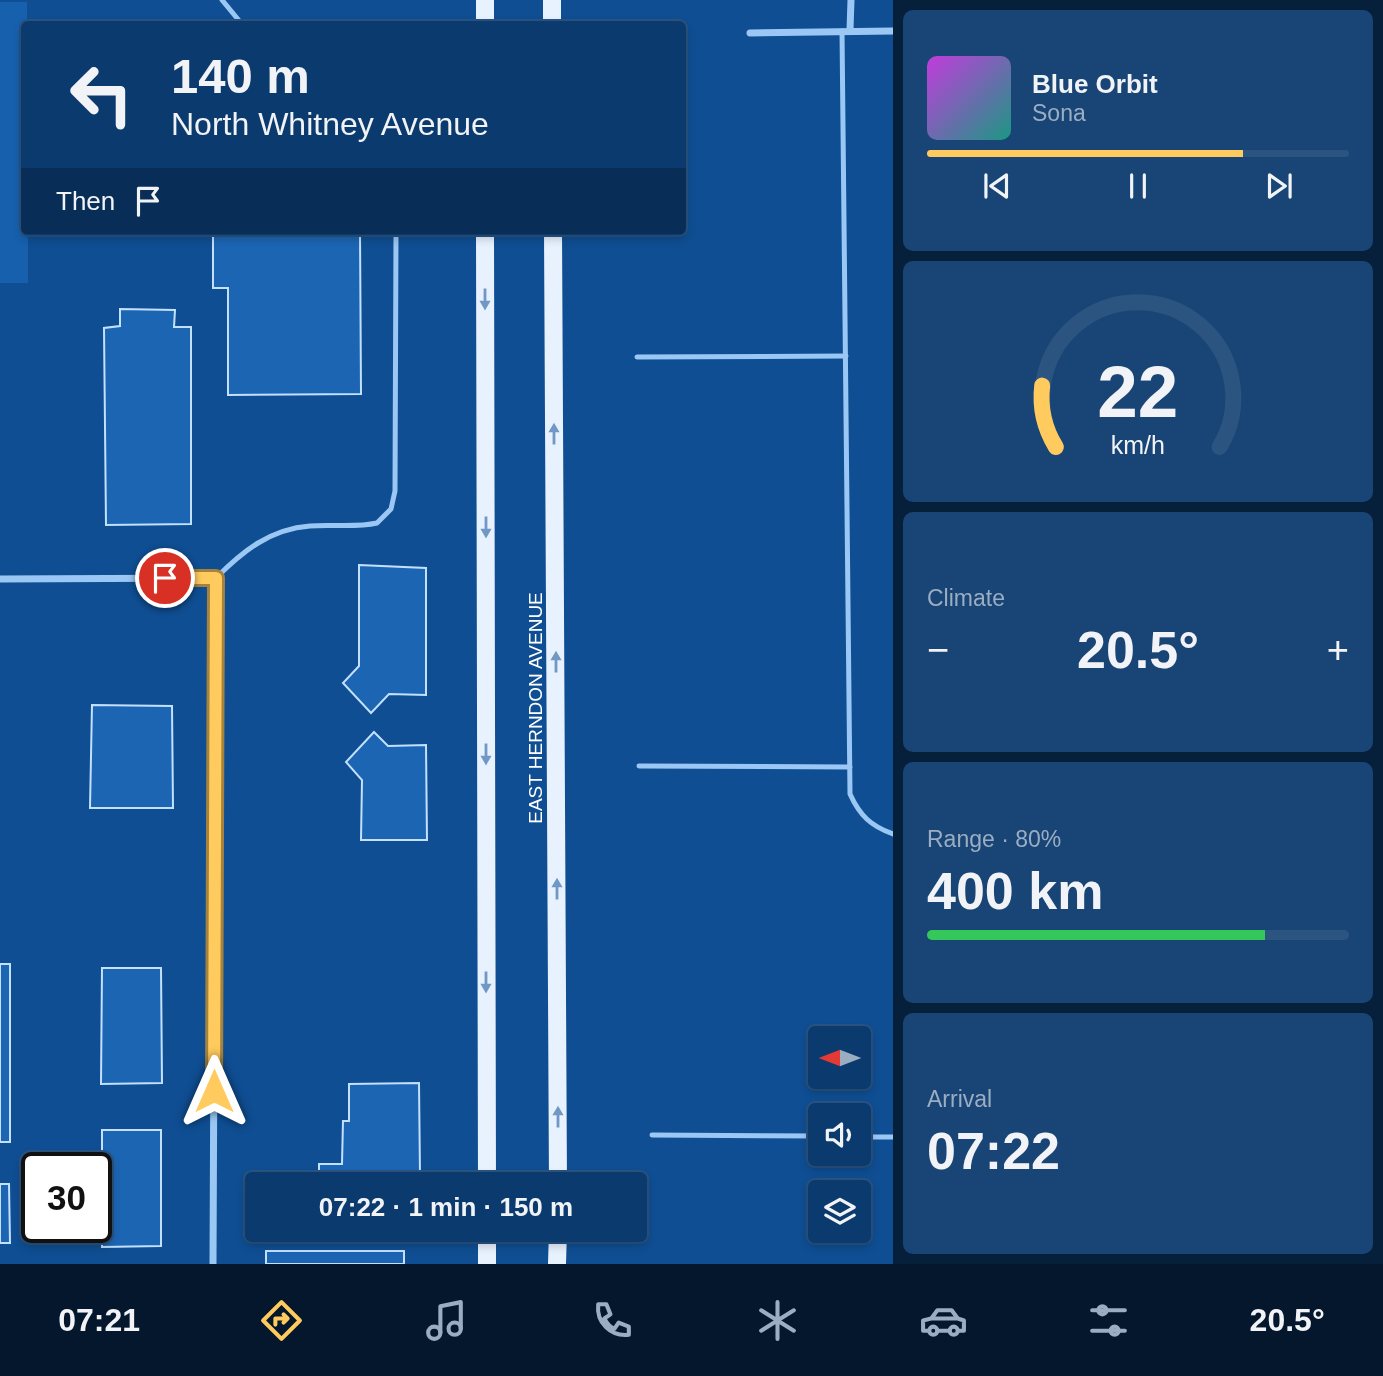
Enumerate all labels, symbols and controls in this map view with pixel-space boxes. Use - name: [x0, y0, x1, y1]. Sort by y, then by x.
- icon: left: [56, 49, 147, 140]
- text: 140 m: [171, 49, 310, 103]
- text: Blue Orbit: [1032, 69, 1158, 99]
- text: Sona: [1032, 100, 1086, 126]
- text: North Whitney Avenue: [171, 106, 489, 142]
- icon: previous: [978, 167, 1016, 205]
- icon: pause: [1119, 167, 1157, 205]
- icon: next: [1260, 167, 1298, 205]
- icon: arrive: [129, 182, 167, 220]
- text: Then: [56, 186, 115, 216]
- one-way arrow: [479, 288, 491, 310]
- text: 22: [1098, 352, 1178, 433]
- one-way arrow: [548, 423, 560, 445]
- text: km/h: [1111, 431, 1165, 459]
- one-way arrow: [480, 516, 492, 538]
- pin: [135, 548, 195, 608]
- icon: arrive: [146, 559, 184, 597]
- text: Climate: [927, 585, 1005, 611]
- street label: EAST HERNDON AVENUE: [525, 592, 546, 824]
- text: 20.5°: [1077, 621, 1199, 679]
- text: −: [927, 629, 949, 671]
- text: +: [1327, 629, 1349, 671]
- one-way arrow: [550, 650, 561, 672]
- one-way arrow: [480, 743, 492, 765]
- text: Range · 80%: [927, 826, 1061, 852]
- text: 400 km: [927, 862, 1103, 920]
- one-way arrow: [551, 878, 563, 900]
- one-way arrow: [480, 971, 492, 993]
- north arrow: [808, 1026, 872, 1088]
- map controls: [808, 1026, 871, 1243]
- position arrow: [177, 1054, 251, 1128]
- text: Arrival: [927, 1086, 992, 1112]
- button: sound: [808, 1103, 871, 1166]
- one-way arrow: [552, 1105, 564, 1127]
- text: 07:22: [927, 1122, 1060, 1180]
- speed limit sign: 30: [21, 1152, 112, 1243]
- button: layers: [808, 1180, 871, 1243]
- text: 07:22 · 1 min · 150 m: [319, 1192, 573, 1222]
- icon: directions: [257, 1296, 306, 1345]
- icon: music: [422, 1296, 471, 1345]
- icon: phone: [588, 1296, 637, 1345]
- icon: climate: [753, 1296, 802, 1345]
- icon: car: [919, 1296, 968, 1345]
- icon: filters: [1084, 1296, 1133, 1345]
- text: 07:21: [58, 1302, 140, 1338]
- text: 20.5°: [1250, 1302, 1325, 1338]

